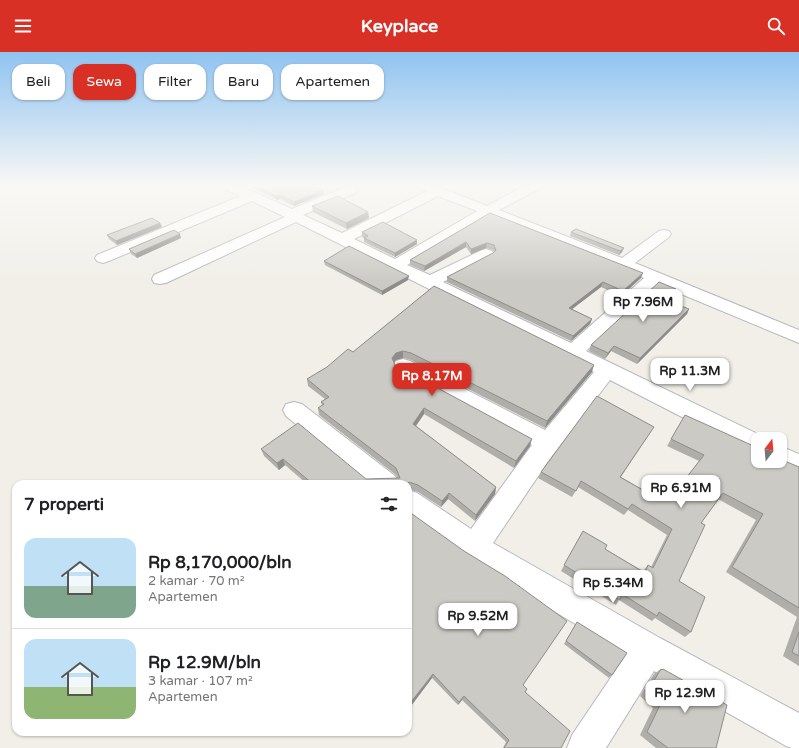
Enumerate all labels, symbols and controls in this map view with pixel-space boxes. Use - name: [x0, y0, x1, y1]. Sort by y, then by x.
- icon: menu: [12, 15, 34, 37]
- text: Keyplace: [361, 15, 438, 37]
- icon: search: [765, 15, 787, 37]
- chip: Beli: [12, 64, 65, 100]
- chip: Sewa: [73, 64, 136, 100]
- chip: Filter: [144, 64, 206, 100]
- chip: Baru: [214, 64, 273, 100]
- chip: Apartemen: [281, 64, 384, 100]
- pin: Rp 7.96M: [602, 289, 684, 323]
- text: Rp 7.96M: [613, 294, 673, 310]
- pin: Rp 11.3M: [649, 358, 731, 392]
- pin: Rp 8.17M: [391, 363, 473, 397]
- text: Rp 11.3M: [659, 363, 721, 379]
- text: Rp 8.17M: [401, 368, 463, 384]
- north arrow: [751, 432, 787, 468]
- map controls: [751, 432, 787, 468]
- pin: Rp 6.91M: [640, 475, 722, 509]
- text: Rp 6.91M: [650, 480, 712, 496]
- icon: filters: [378, 493, 400, 515]
- text: 7 properti: [24, 494, 104, 515]
- text: Rp 8,170,000/bln: [148, 552, 292, 573]
- icon: home: [56, 554, 104, 602]
- pin: Rp 5.34M: [572, 570, 654, 604]
- text: 2 kamar · 70 m²: [148, 573, 245, 589]
- text: Rp 5.34M: [582, 575, 644, 591]
- text: Apartemen: [148, 589, 218, 605]
- pin: Rp 9.52M: [437, 603, 519, 637]
- text: Rp 9.52M: [447, 608, 509, 624]
- text: Rp 12.9M/bln: [148, 652, 261, 673]
- icon: home: [56, 655, 104, 703]
- text: 3 kamar · 107 m²: [148, 673, 253, 689]
- pin: Rp 12.9M: [644, 680, 726, 714]
- text: Rp 12.9M: [654, 685, 716, 701]
- text: Apartemen: [148, 689, 218, 705]

